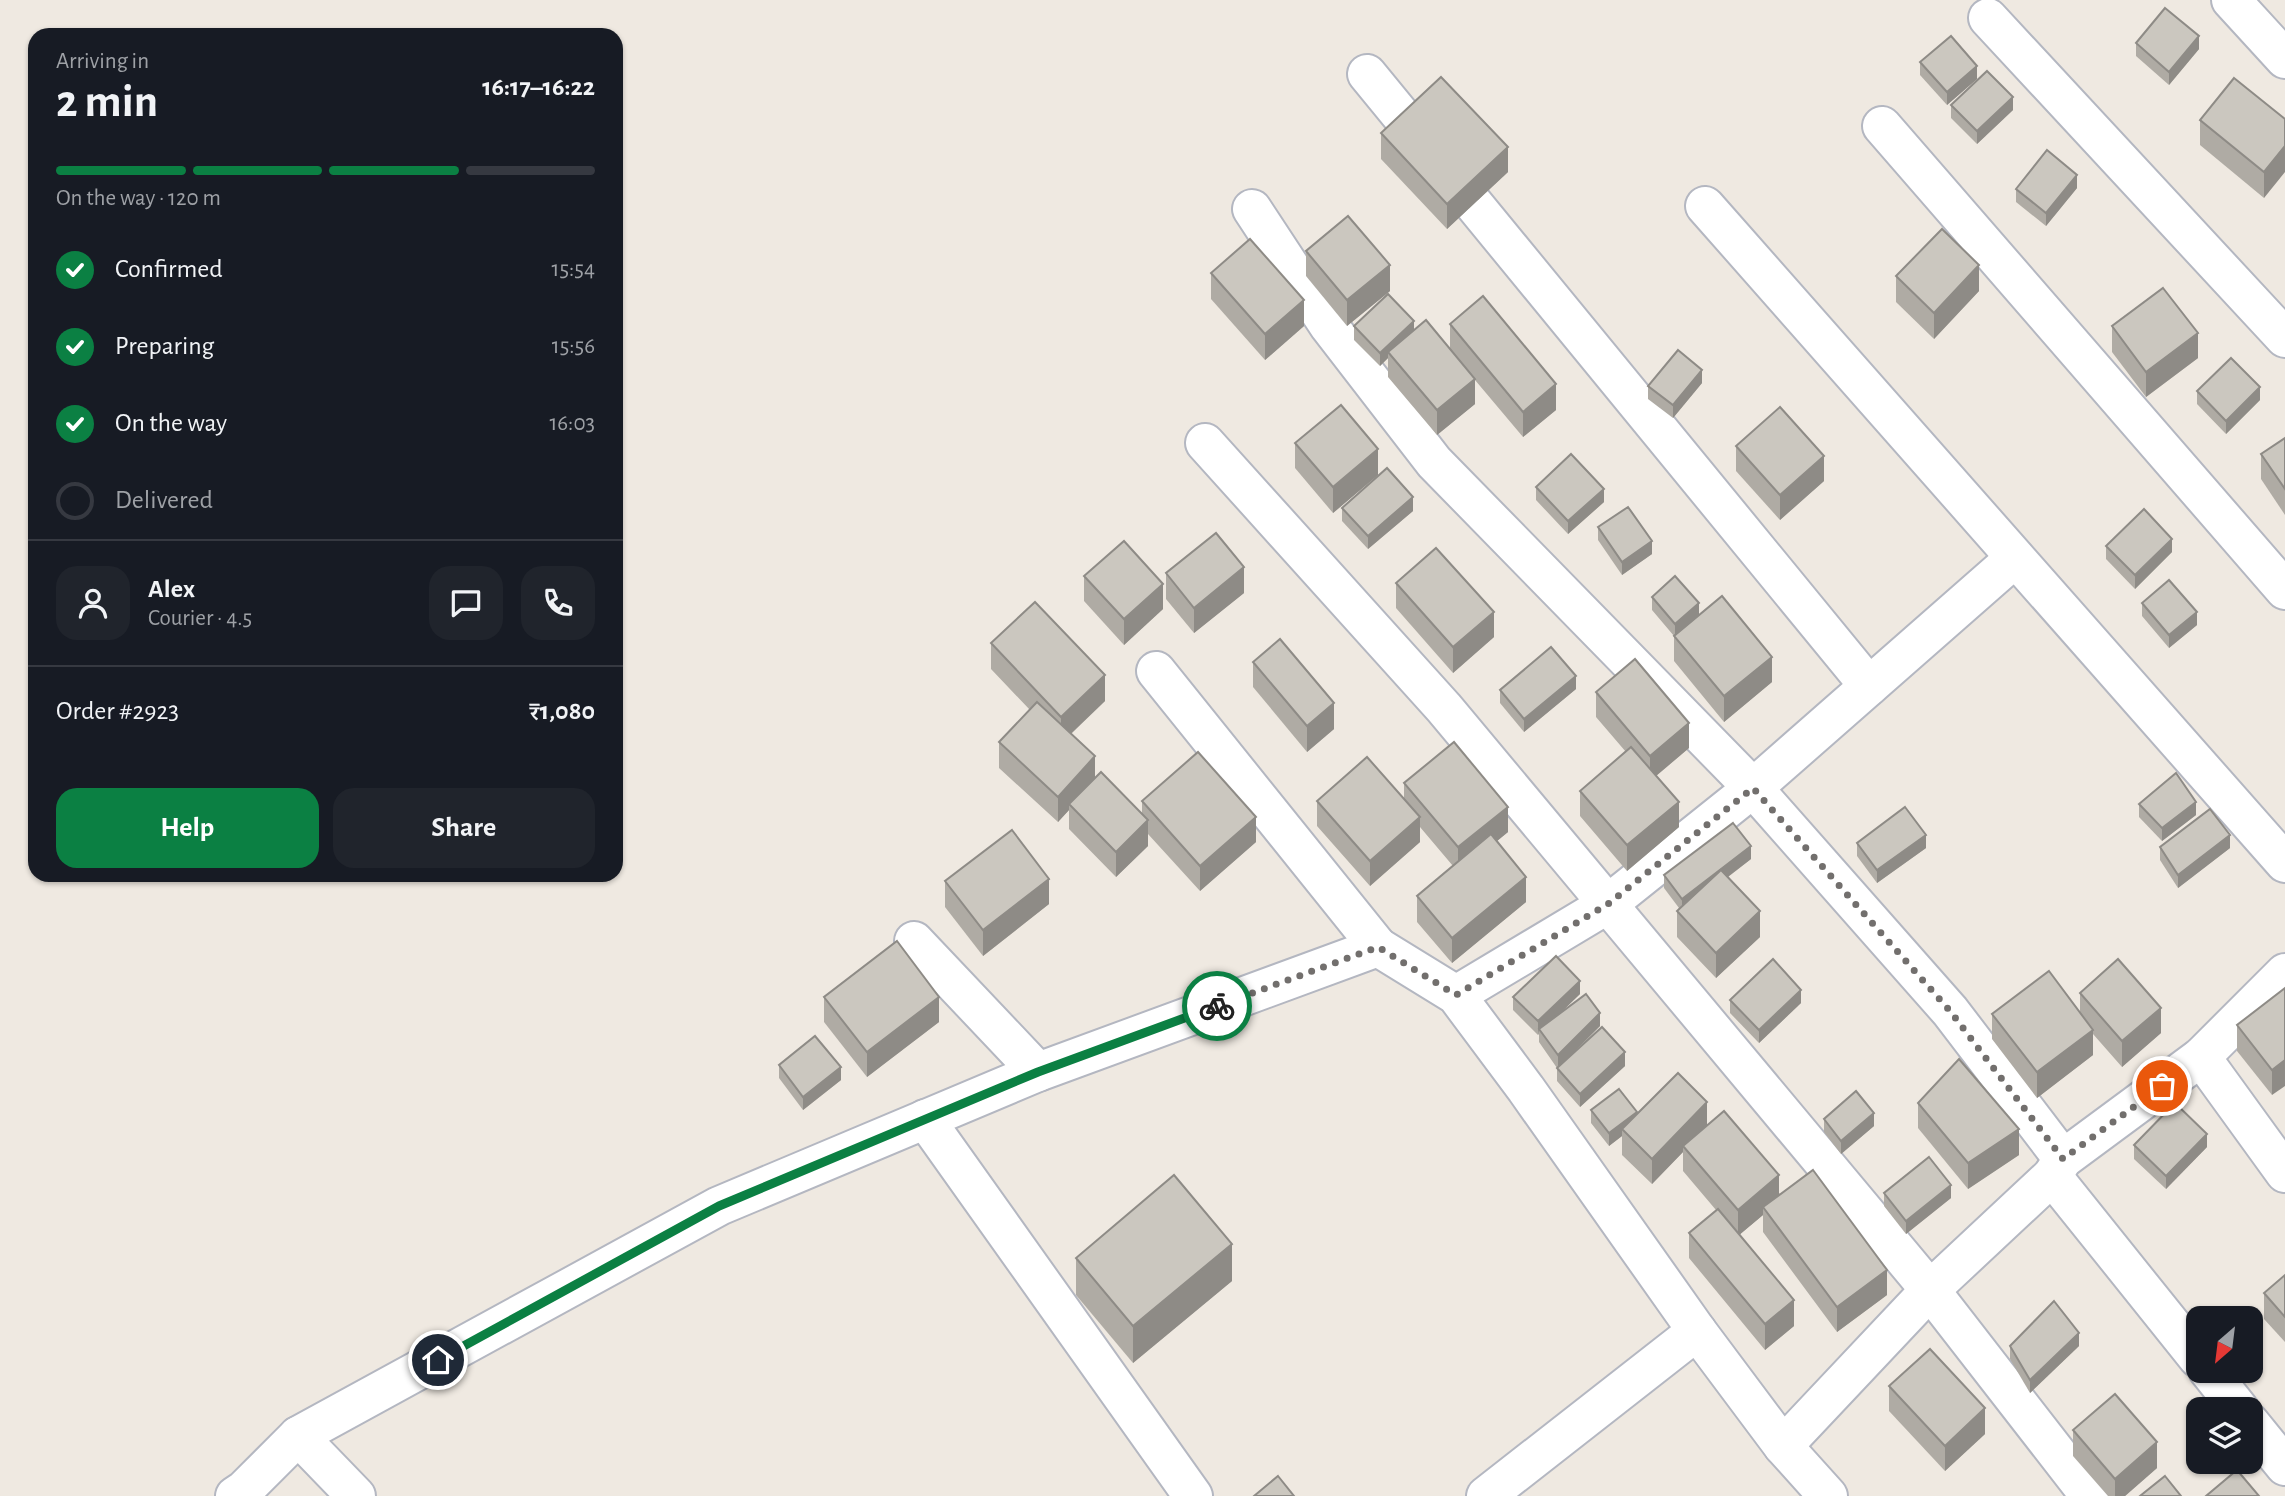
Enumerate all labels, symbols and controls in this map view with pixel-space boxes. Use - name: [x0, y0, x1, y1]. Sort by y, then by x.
- text: Arriving in: [56, 50, 149, 73]
- text: 16:17–16:22: [482, 74, 595, 100]
- text: 2 min: [56, 79, 158, 125]
- text: On the way · 120 m: [56, 187, 221, 210]
- icon: check: [56, 251, 94, 289]
- text: Confirmed: [115, 256, 223, 282]
- text: 15:54: [552, 258, 595, 281]
- icon: check: [56, 328, 94, 366]
- text: Preparing: [115, 333, 214, 359]
- text: 15:56: [552, 335, 595, 358]
- icon: check: [56, 405, 94, 443]
- text: On the way: [115, 410, 227, 436]
- text: 16:03: [549, 412, 595, 435]
- text: Delivered: [115, 487, 213, 513]
- button: person: [56, 566, 130, 640]
- button: chat: [429, 566, 503, 640]
- button: phone: [521, 566, 595, 640]
- text: Alex: [148, 576, 195, 602]
- text: Courier · 4.5: [148, 607, 252, 630]
- text: Order #2923: [56, 698, 179, 724]
- text: ₹1,080: [529, 698, 595, 724]
- button: Help: [56, 788, 319, 868]
- button: Share: [333, 788, 595, 868]
- courier: [1182, 971, 1252, 1041]
- icon: bike: [1198, 987, 1236, 1025]
- pin: [2132, 1056, 2192, 1116]
- icon: bag: [2143, 1067, 2181, 1105]
- north arrow: [2186, 1306, 2263, 1382]
- map controls: [2186, 1306, 2263, 1474]
- pin: [408, 1330, 468, 1390]
- icon: home: [419, 1341, 457, 1379]
- button: layers: [2186, 1397, 2263, 1474]

